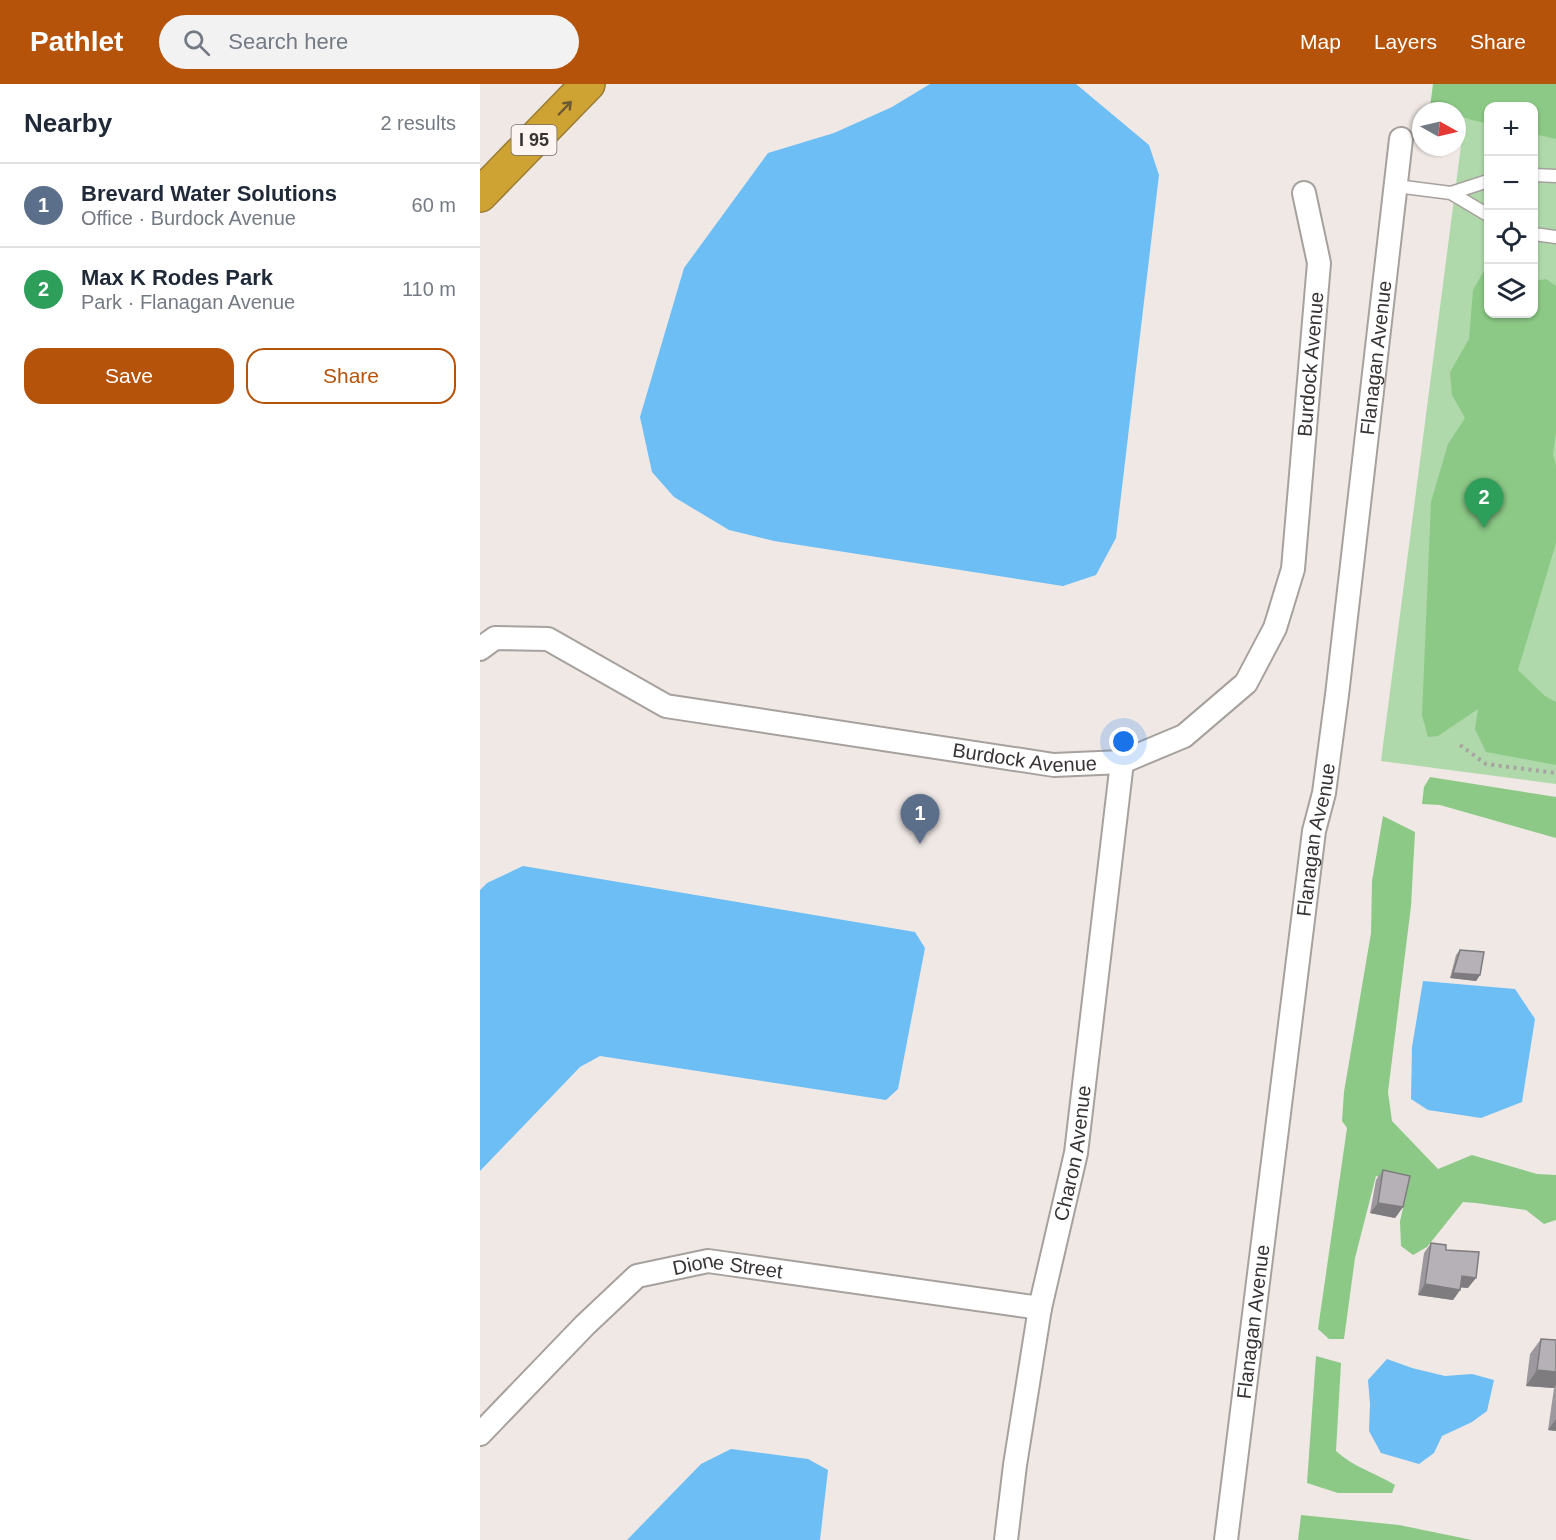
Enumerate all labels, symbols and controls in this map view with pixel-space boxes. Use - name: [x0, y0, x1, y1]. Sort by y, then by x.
- search box: [159, 15, 579, 69]
- text: Pathlet: [30, 26, 123, 57]
- icon: search: [180, 26, 213, 59]
- text: Search here: [228, 29, 348, 54]
- text: Map: [1300, 30, 1341, 53]
- text: Layers: [1374, 30, 1437, 53]
- text: Share: [1470, 30, 1526, 53]
- one-way arrow: [557, 101, 572, 116]
- north arrow: [1412, 102, 1466, 156]
- map controls: [1484, 102, 1538, 318]
- button: +: [1484, 102, 1538, 156]
- text: Nearby: [24, 108, 112, 138]
- text: 2 results: [380, 112, 456, 134]
- road number: I 95: [512, 125, 556, 155]
- button: −: [1484, 156, 1538, 210]
- text: Brevard Water Solutions: [81, 181, 337, 206]
- text: 1: [38, 194, 49, 216]
- text: 60 m: [412, 194, 456, 216]
- text: Office · Burdock Avenue: [81, 207, 296, 229]
- button: locate: [1484, 210, 1538, 264]
- button: layers: [1484, 264, 1538, 318]
- text: Max K Rodes Park: [81, 265, 273, 290]
- text: 2: [38, 278, 49, 300]
- text: 110 m: [402, 278, 456, 300]
- street label: Flanagan Avenue: [1356, 279, 1396, 436]
- text: Park · Flanagan Avenue: [81, 291, 295, 313]
- street label: Burdock Avenue: [1293, 291, 1328, 438]
- button: Save: [24, 348, 234, 404]
- button: Share: [246, 348, 456, 404]
- pin: 2: [1464, 478, 1504, 528]
- your location: [1109, 727, 1138, 756]
- street label: Burdock Avenue: [951, 739, 1097, 776]
- street label: Flanagan Avenue: [1292, 762, 1339, 918]
- pin: 1: [900, 794, 940, 844]
- street label: Charon Avenue: [1050, 1084, 1095, 1223]
- street label: Flanagan Avenue: [1233, 1243, 1274, 1400]
- street label: Dione Street: [671, 1249, 784, 1283]

